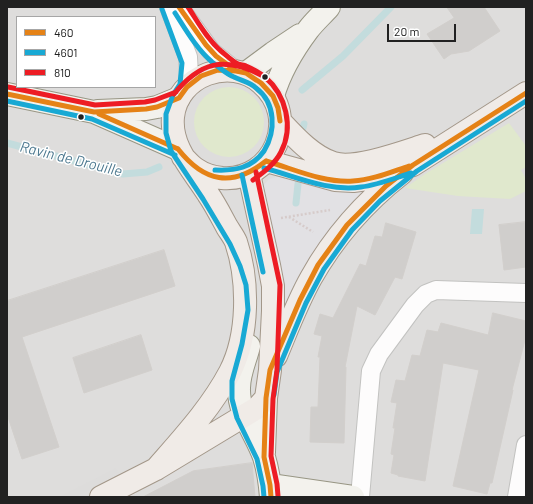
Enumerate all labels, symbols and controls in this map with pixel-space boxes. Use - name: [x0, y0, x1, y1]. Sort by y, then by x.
- legend: [16, 16, 156, 88]
- scale bar: [389, 16, 458, 42]
- text: 20 m: [394, 24, 420, 38]
- text: 460: [54, 25, 74, 39]
- text: 4601: [54, 45, 77, 59]
- text: 810: [54, 65, 71, 79]
- unlabelled marker: [260, 72, 270, 82]
- unlabelled marker: [76, 112, 86, 122]
- water label: Ravin de Drouille: [18, 138, 124, 180]

